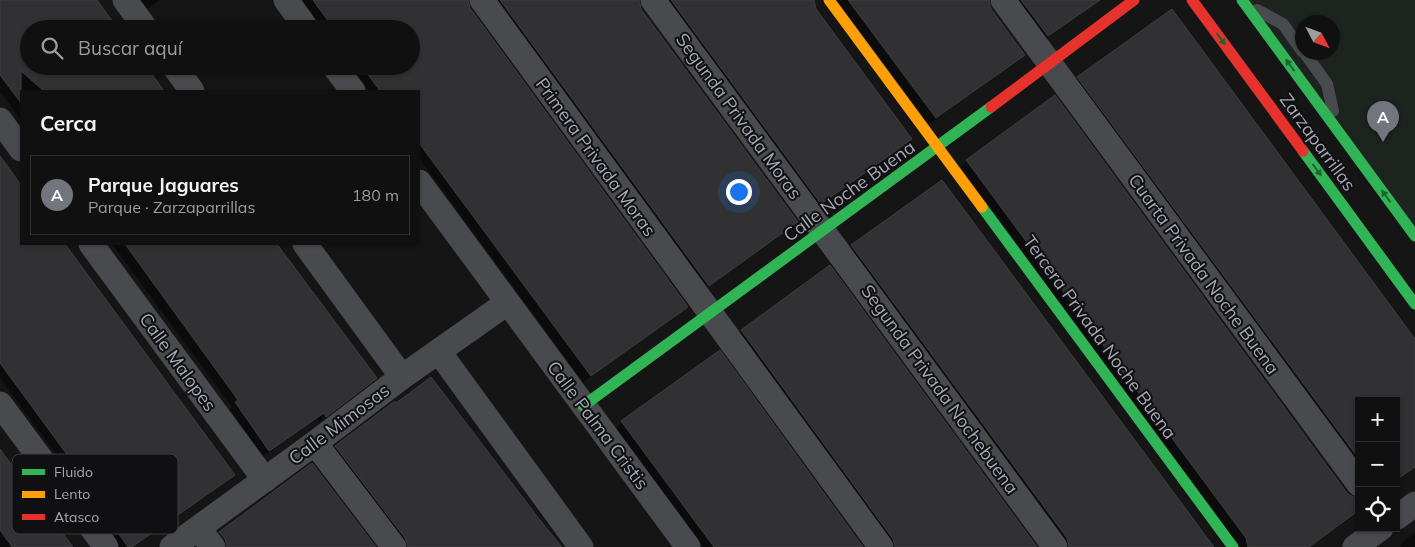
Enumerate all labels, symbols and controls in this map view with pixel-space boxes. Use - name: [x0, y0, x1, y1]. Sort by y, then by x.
- north arrow: [1295, 15, 1340, 60]
- search box: [20, 20, 420, 75]
- street label: Segunda Privada Moras: [671, 28, 807, 204]
- one-way arrow: [1215, 32, 1226, 45]
- icon: search: [38, 34, 66, 62]
- text: Buscar aquí: [78, 36, 182, 60]
- one-way arrow: [1285, 58, 1295, 72]
- street label: Primera Privada Moras: [531, 73, 661, 241]
- street label: Zarzaparrillas: [1275, 89, 1361, 195]
- pin: A: [1367, 101, 1399, 142]
- text: Cerca: [40, 110, 97, 136]
- street label: Calle Noche Buena: [779, 135, 919, 247]
- one-way arrow: [1312, 163, 1322, 177]
- street label: Cuarta Privada Noche Buena: [1123, 169, 1285, 379]
- text: Parque Jaguares: [88, 173, 239, 197]
- your location: [726, 179, 752, 205]
- text: A: [51, 185, 63, 205]
- text: 180 m: [352, 185, 399, 205]
- one-way arrow: [1381, 189, 1391, 203]
- text: Parque · Zarzaparrillas: [88, 197, 255, 217]
- street label: Tercera Privada Noche Buena: [1018, 231, 1182, 443]
- street label: Segunda Privada Nochebuena: [856, 280, 1024, 498]
- street label: Calle Malopes: [135, 308, 221, 416]
- street label: Calle Palma Cristis: [542, 356, 654, 494]
- street label: Calle Mimosas: [284, 379, 394, 469]
- map controls: [1355, 397, 1400, 532]
- button: +: [1355, 397, 1400, 442]
- button: −: [1355, 442, 1400, 487]
- legend: [12, 454, 178, 534]
- text: Fluido: [54, 463, 93, 481]
- text: Lento: [54, 485, 90, 503]
- button: locate: [1355, 487, 1400, 532]
- text: Atasco: [54, 508, 99, 526]

